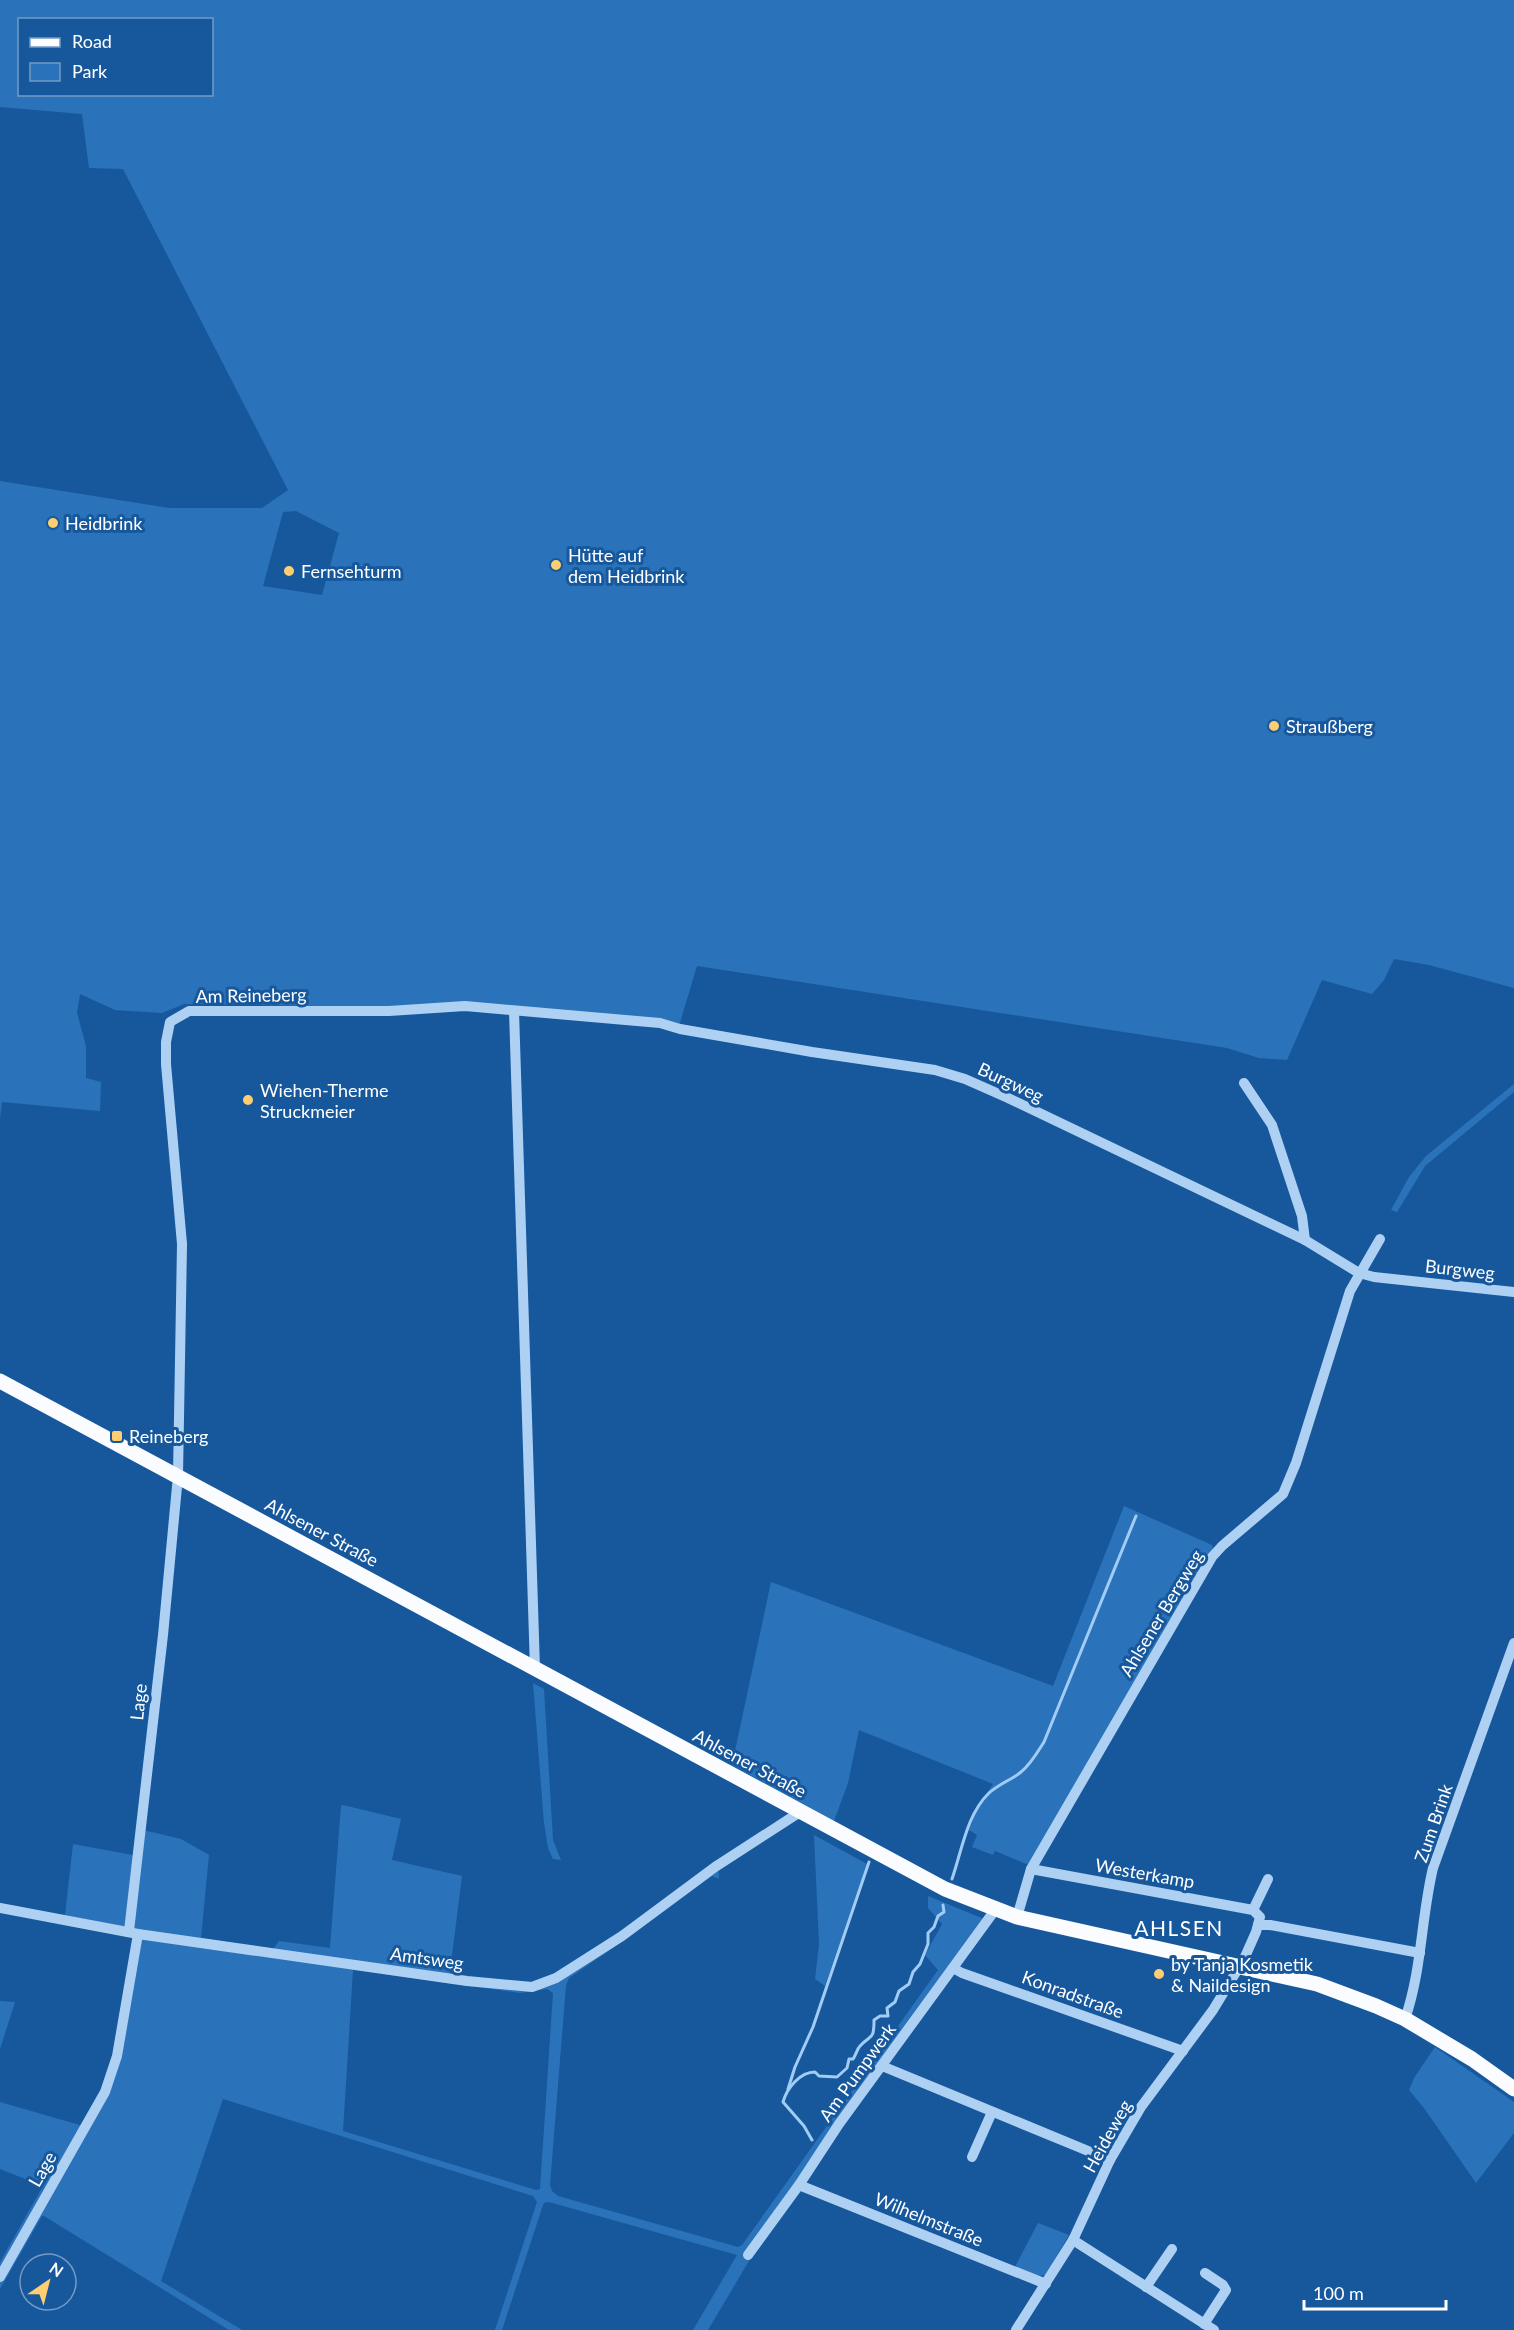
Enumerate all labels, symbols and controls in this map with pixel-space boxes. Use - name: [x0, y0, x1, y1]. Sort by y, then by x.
- legend: [18, 18, 213, 96]
- text: Road: [72, 30, 112, 52]
- text: Park: [72, 60, 108, 82]
- place label: Heidbrink: [65, 512, 143, 534]
- marker: Heidbrink: [46, 516, 60, 530]
- place label: Hütte auf dem Heidbrink: [568, 544, 685, 587]
- marker: Hütte auf dem Heidbrink: [549, 558, 563, 572]
- place label: Fernsehturm: [301, 560, 402, 582]
- marker: Fernsehturm: [282, 564, 296, 578]
- place label: Straußberg: [1286, 715, 1373, 737]
- marker: Straußberg: [1267, 719, 1281, 733]
- street label: Am Reineberg: [195, 983, 307, 1007]
- street label: Burgweg: [975, 1057, 1047, 1107]
- place label: Wiehen-Therme Struckmeier: [260, 1079, 388, 1122]
- marker: Wiehen-Therme Struckmeier: [241, 1093, 255, 1107]
- street label: Burgweg: [1424, 1254, 1496, 1284]
- place label: Reineberg: [129, 1425, 208, 1447]
- marker: Reineberg: [110, 1429, 124, 1443]
- street label: Ahlsener Straße: [262, 1493, 382, 1571]
- street label: Ahlsener Bergweg: [1115, 1546, 1207, 1680]
- street label: Lage: [125, 1682, 151, 1722]
- street label: Ahlsener Straße: [690, 1724, 810, 1802]
- street label: Zum Brink: [1409, 1780, 1457, 1865]
- street label: Westerkamp: [1094, 1853, 1196, 1893]
- district label: AHLSEN: [1134, 1915, 1224, 1940]
- street label: Amtsweg: [389, 1942, 465, 1974]
- place label: by Tanja Kosmetik & Naildesign: [1171, 1953, 1314, 1996]
- street label: Konradstraße: [1019, 1965, 1127, 2023]
- marker: by Tanja Kosmetik & Naildesign: [1152, 1967, 1166, 1981]
- street label: Am Pumpwerk: [814, 2018, 901, 2126]
- street label: Heideweg: [1078, 2096, 1136, 2176]
- street label: Lage: [23, 2148, 61, 2190]
- street label: Wilhelmstraße: [871, 2187, 987, 2251]
- north arrow: [18, 2252, 78, 2312]
- text: N: [46, 2258, 67, 2281]
- scale bar: [1304, 2273, 1446, 2311]
- text: 100 m: [1313, 2282, 1364, 2304]

